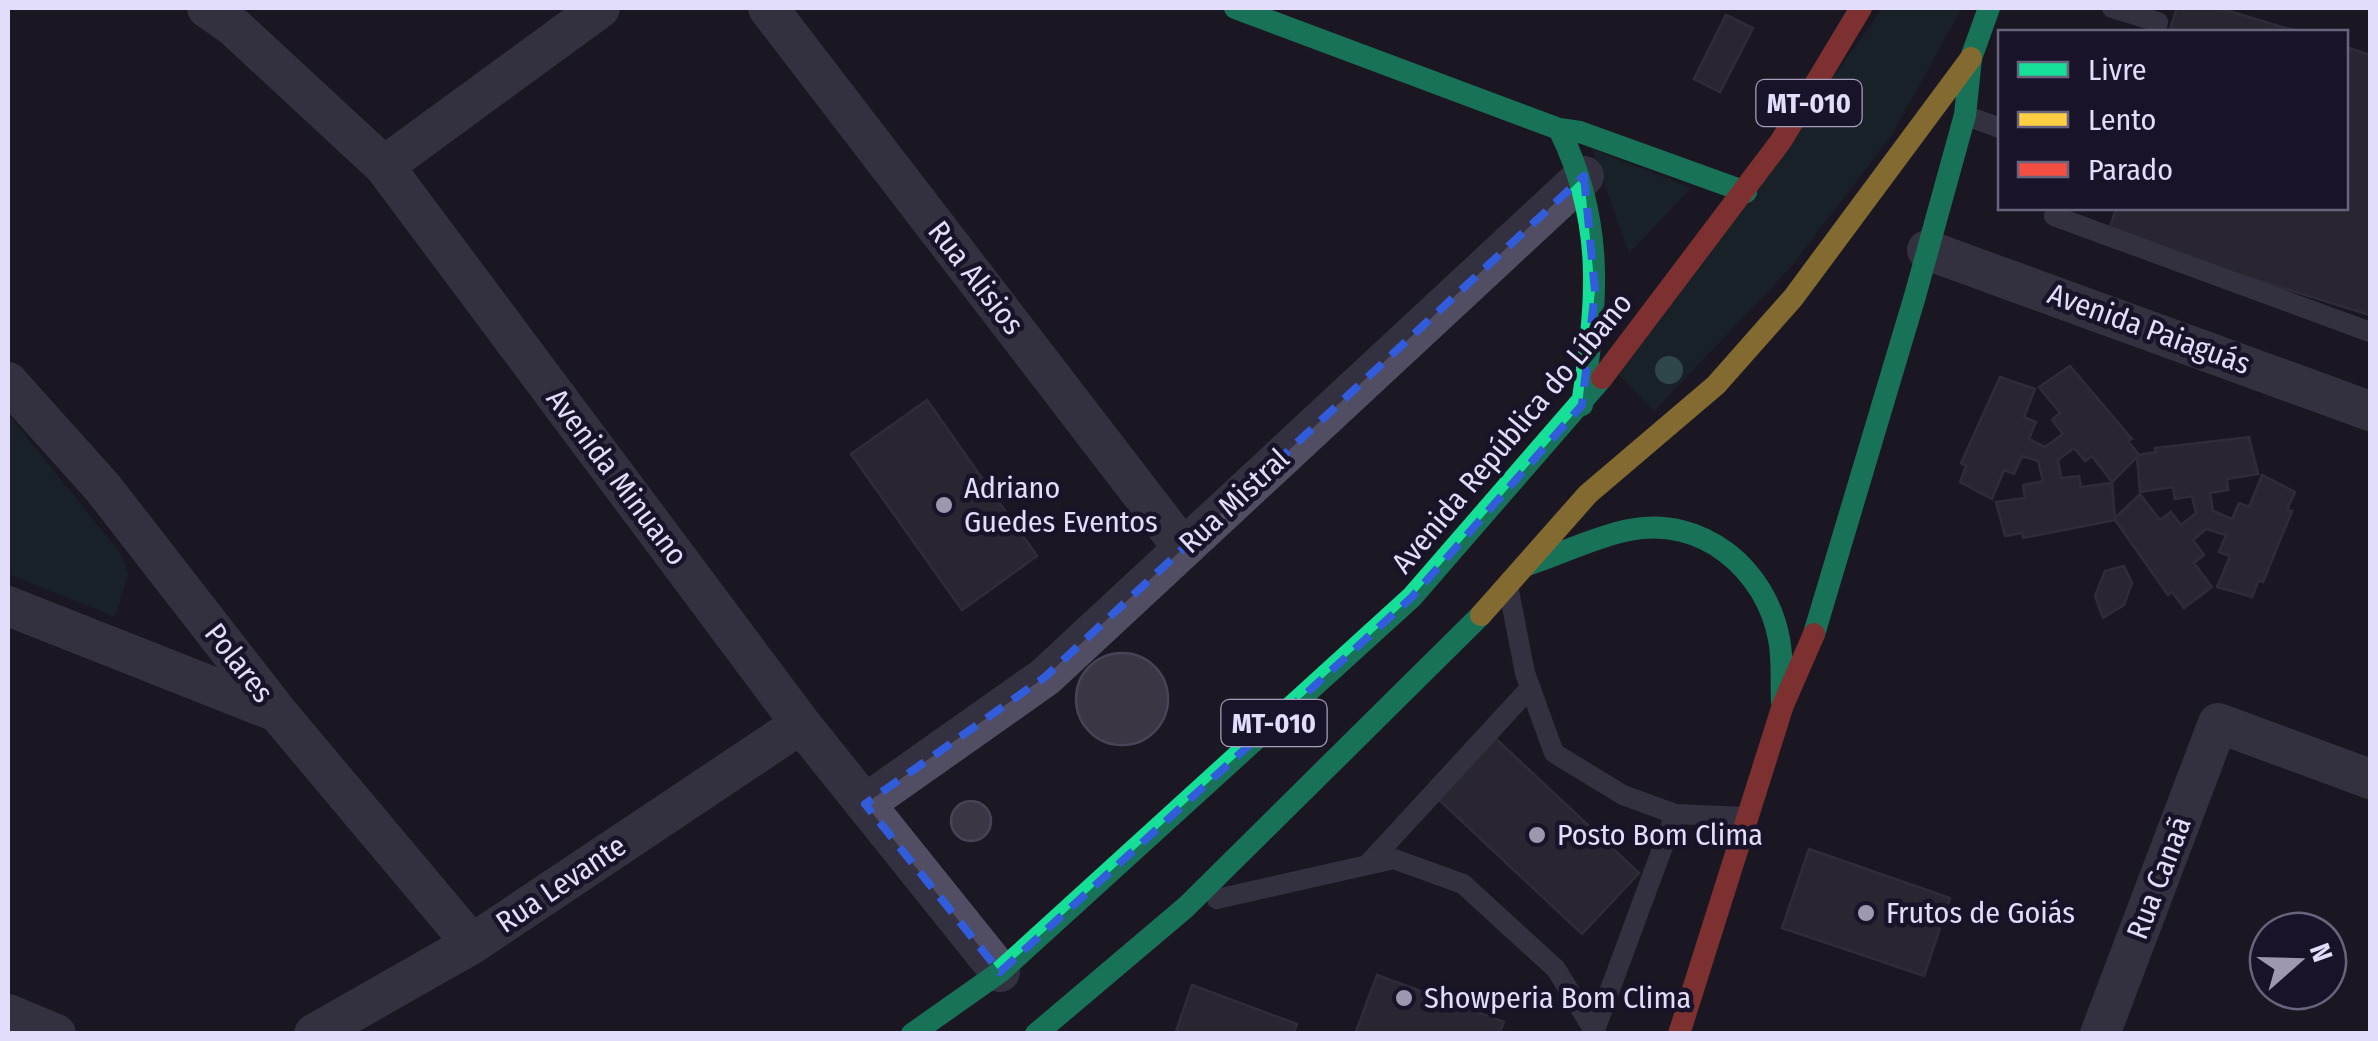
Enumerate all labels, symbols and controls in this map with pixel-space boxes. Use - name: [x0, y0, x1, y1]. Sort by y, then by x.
- legend: [1998, 30, 2348, 210]
- text: Livre: [2088, 52, 2147, 88]
- road number: MT-010: [1756, 80, 1862, 126]
- text: Lento: [2088, 102, 2156, 138]
- text: Parado: [2088, 152, 2173, 188]
- street label: Rua Alisios: [921, 214, 1031, 342]
- street label: Avenida Paiaguás: [2043, 276, 2255, 382]
- street label: Avenida República do Líbano: [1384, 285, 1640, 581]
- street label: Avenida Minuano: [539, 382, 695, 572]
- street label: Rua Mistral: [1172, 441, 1296, 561]
- place label: Adriano Guedes Eventos: [964, 470, 1158, 540]
- marker: Adriano Guedes Eventos: [933, 494, 955, 516]
- street label: Polares: [197, 616, 281, 710]
- road number: MT-010: [1222, 700, 1326, 746]
- street label: Rua Canaã: [2119, 812, 2199, 944]
- place label: Posto Bom Clima: [1557, 817, 1763, 853]
- marker: Posto Bom Clima: [1526, 824, 1548, 846]
- street label: Rua Levante: [489, 827, 633, 941]
- place label: Frutos de Goiás: [1886, 895, 2075, 931]
- marker: Frutos de Goiás: [1855, 902, 1877, 924]
- north arrow: [2248, 911, 2348, 1011]
- text: N: [2303, 939, 2339, 966]
- place label: Showperia Bom Clima: [1424, 980, 1691, 1016]
- marker: Showperia Bom Clima: [1393, 987, 1415, 1009]

